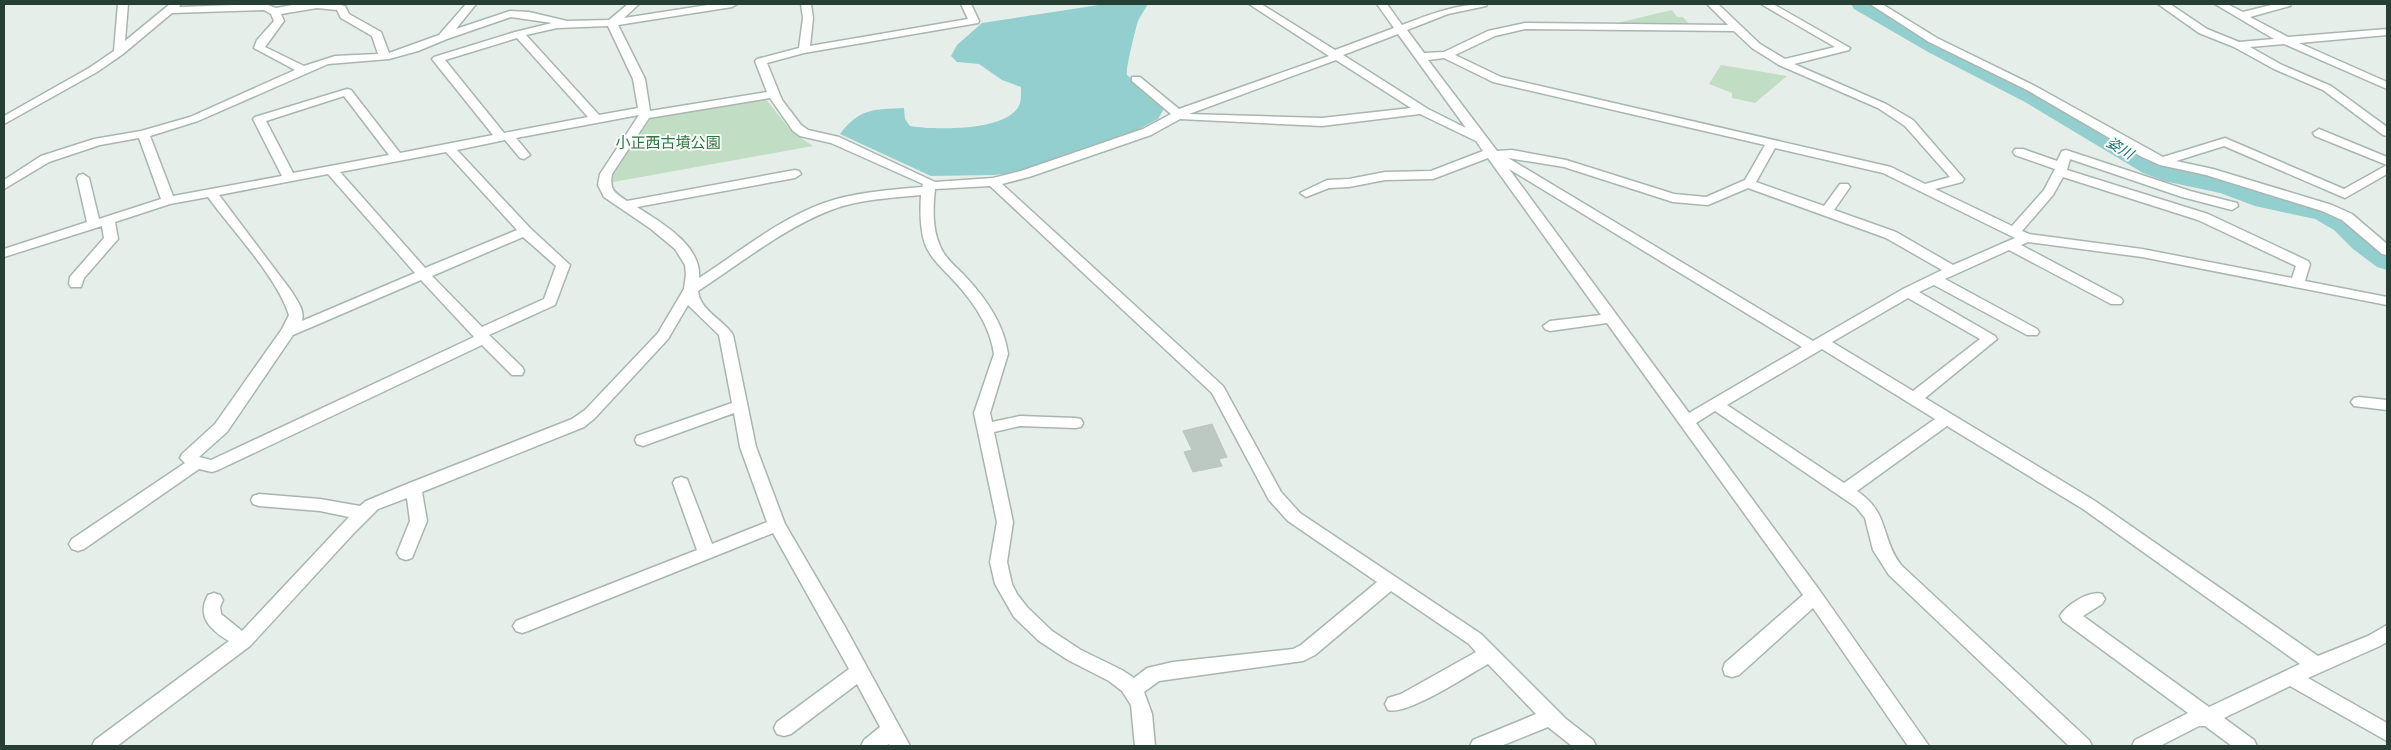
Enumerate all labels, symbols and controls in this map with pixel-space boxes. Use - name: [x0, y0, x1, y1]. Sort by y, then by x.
- park label: 小正西古墳公園: [615, 132, 721, 154]
- water label: 姿川: [2103, 132, 2139, 165]

